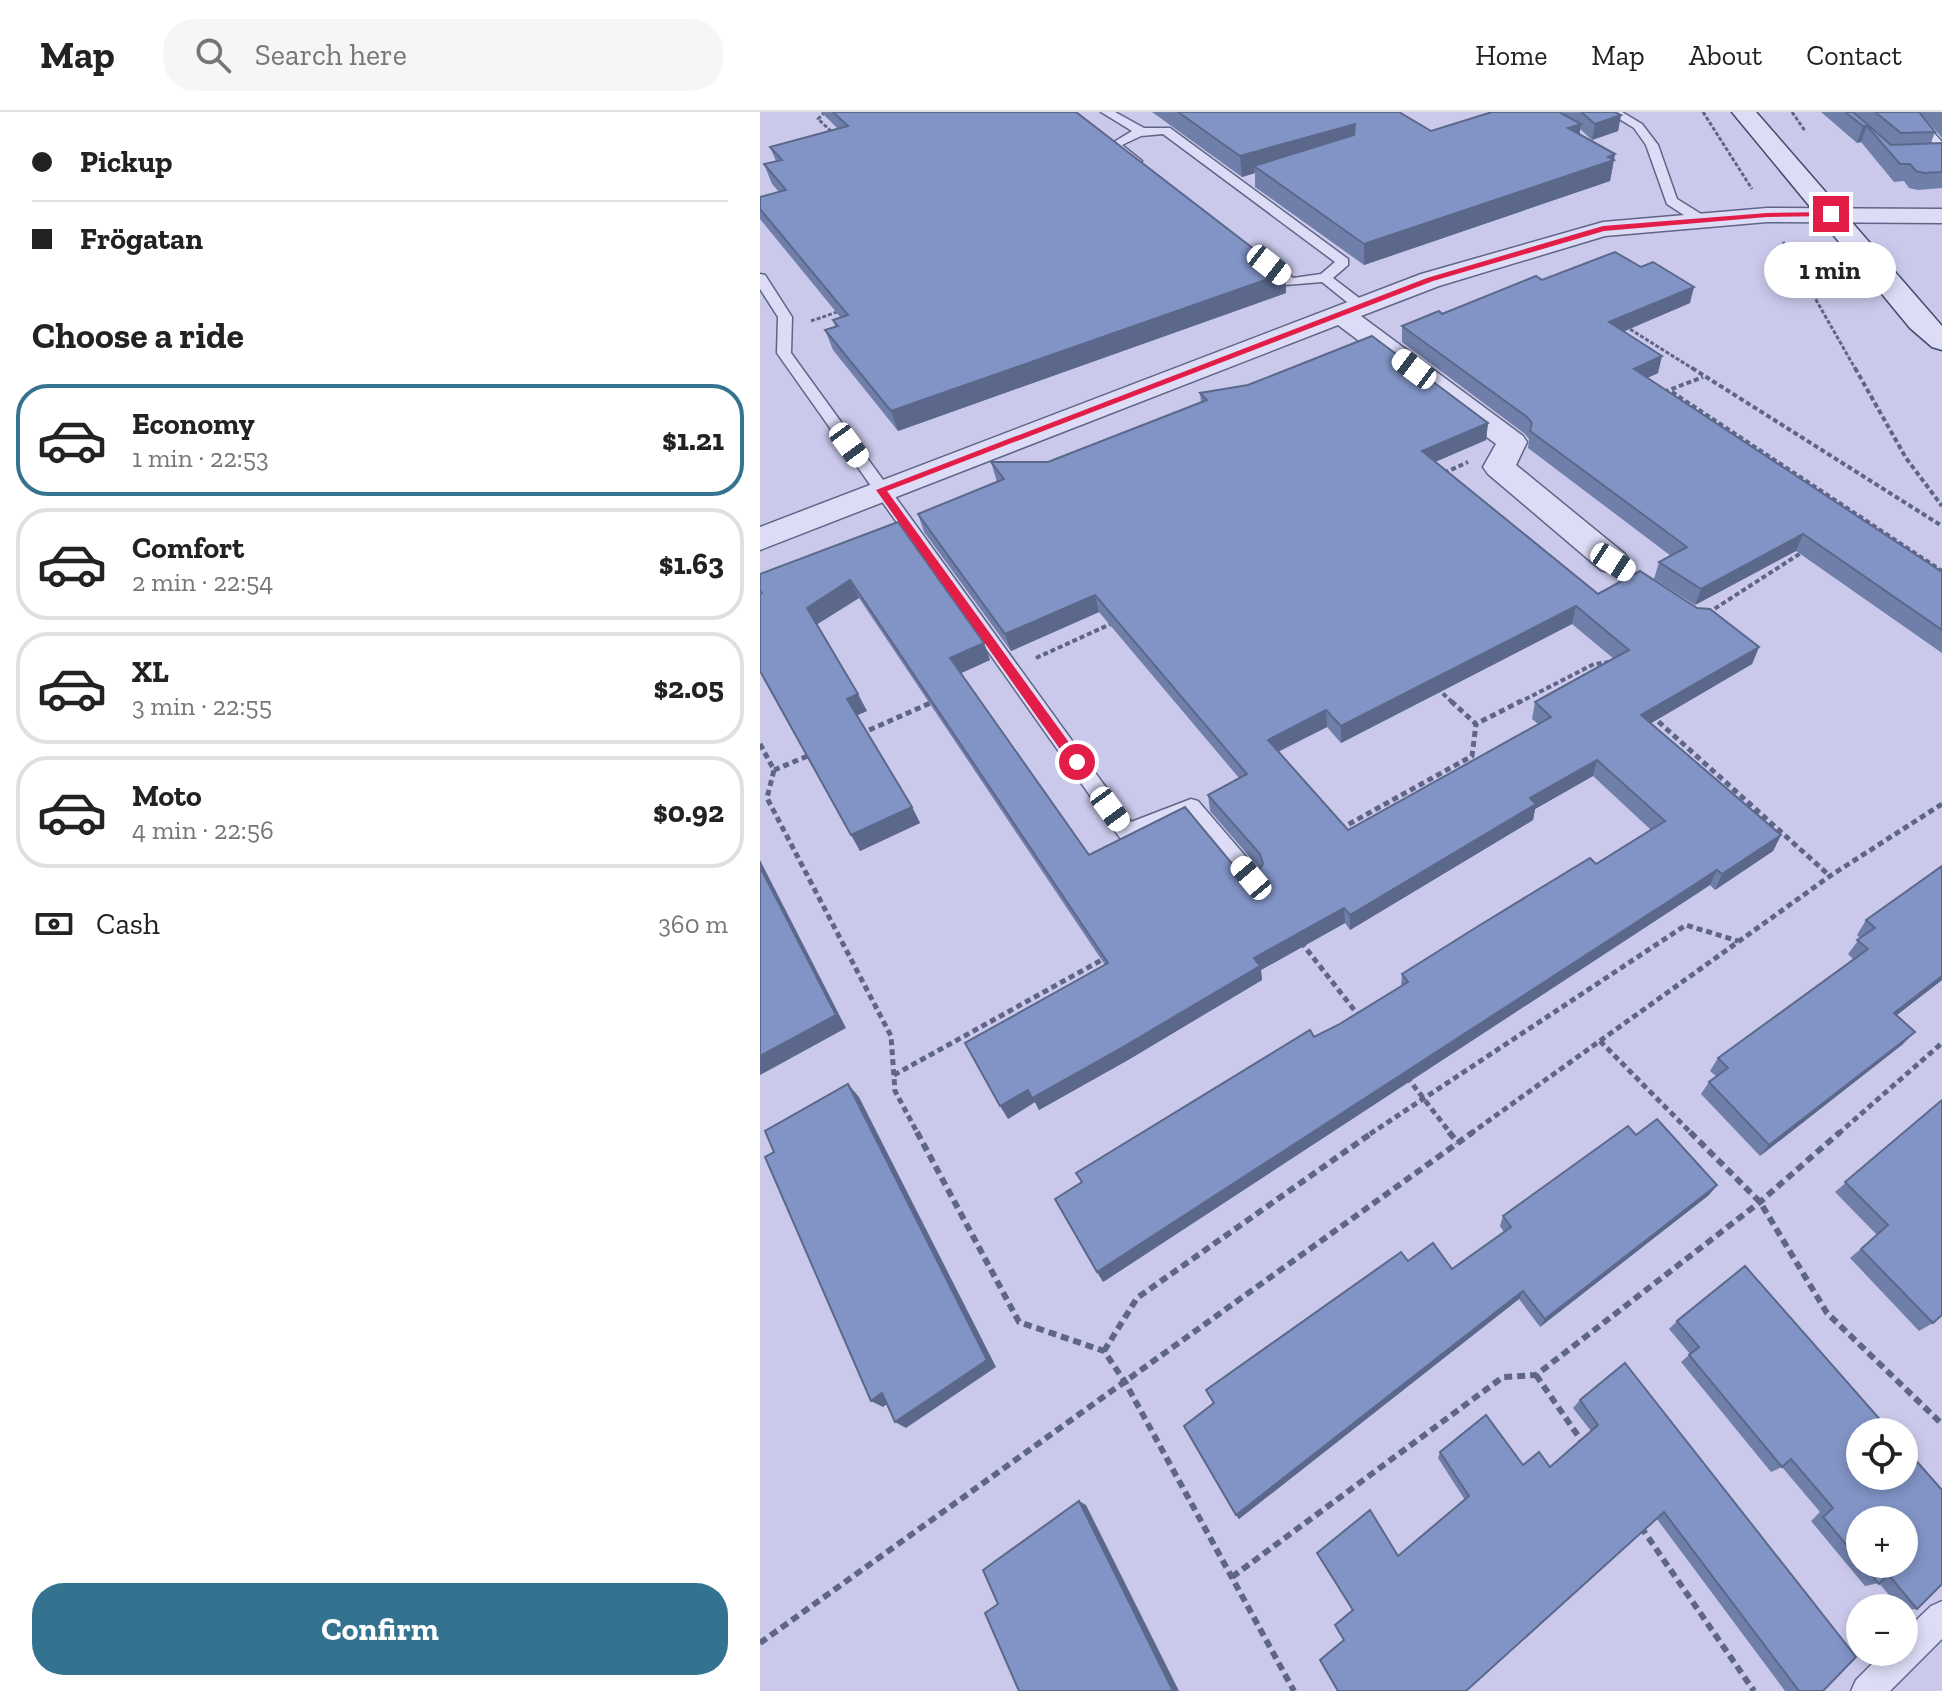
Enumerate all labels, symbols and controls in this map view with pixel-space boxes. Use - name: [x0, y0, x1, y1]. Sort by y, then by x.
- search box: [163, 19, 723, 91]
- text: Map: [40, 32, 115, 78]
- icon: search: [191, 33, 235, 77]
- text: Search here: [255, 37, 407, 73]
- text: Home: [1475, 39, 1547, 72]
- text: Map: [1591, 39, 1645, 72]
- text: About: [1689, 39, 1762, 72]
- text: Contact: [1806, 39, 1902, 72]
- text: Pickup: [80, 144, 172, 180]
- route end: [1813, 196, 1849, 232]
- text: Frögatan: [80, 221, 203, 257]
- car: [1243, 241, 1295, 289]
- callout: 1 min: [1765, 242, 1897, 298]
- text: 1 min: [1799, 254, 1861, 286]
- text: Choose a ride: [32, 314, 244, 357]
- car: [1388, 345, 1440, 393]
- icon: car: [36, 404, 108, 476]
- text: Economy: [132, 406, 255, 442]
- car: [825, 419, 873, 471]
- text: $1.21: [662, 422, 724, 458]
- text: 1 min · 22:53: [132, 442, 269, 474]
- icon: car: [36, 528, 108, 600]
- text: Comfort: [132, 530, 244, 566]
- car: [1586, 539, 1640, 585]
- text: $1.63: [659, 546, 724, 582]
- text: 2 min · 22:54: [132, 566, 273, 598]
- icon: car: [36, 652, 108, 724]
- text: XL: [132, 654, 169, 690]
- text: $2.05: [653, 670, 724, 706]
- text: 3 min · 22:55: [132, 690, 272, 722]
- route start: [1059, 744, 1095, 780]
- icon: car: [36, 776, 108, 848]
- text: Moto: [132, 778, 202, 814]
- car: [1086, 783, 1134, 835]
- text: $0.92: [653, 794, 724, 830]
- text: 4 min · 22:56: [132, 814, 274, 846]
- car: [1226, 852, 1276, 904]
- icon: cash: [32, 902, 76, 946]
- text: Cash: [96, 906, 160, 942]
- text: 360 m: [658, 908, 728, 940]
- map controls: [1846, 1418, 1918, 1666]
- button: locate: [1846, 1418, 1918, 1490]
- button: +: [1846, 1506, 1918, 1578]
- button: Confirm: [32, 1583, 728, 1675]
- button: −: [1846, 1594, 1918, 1666]

